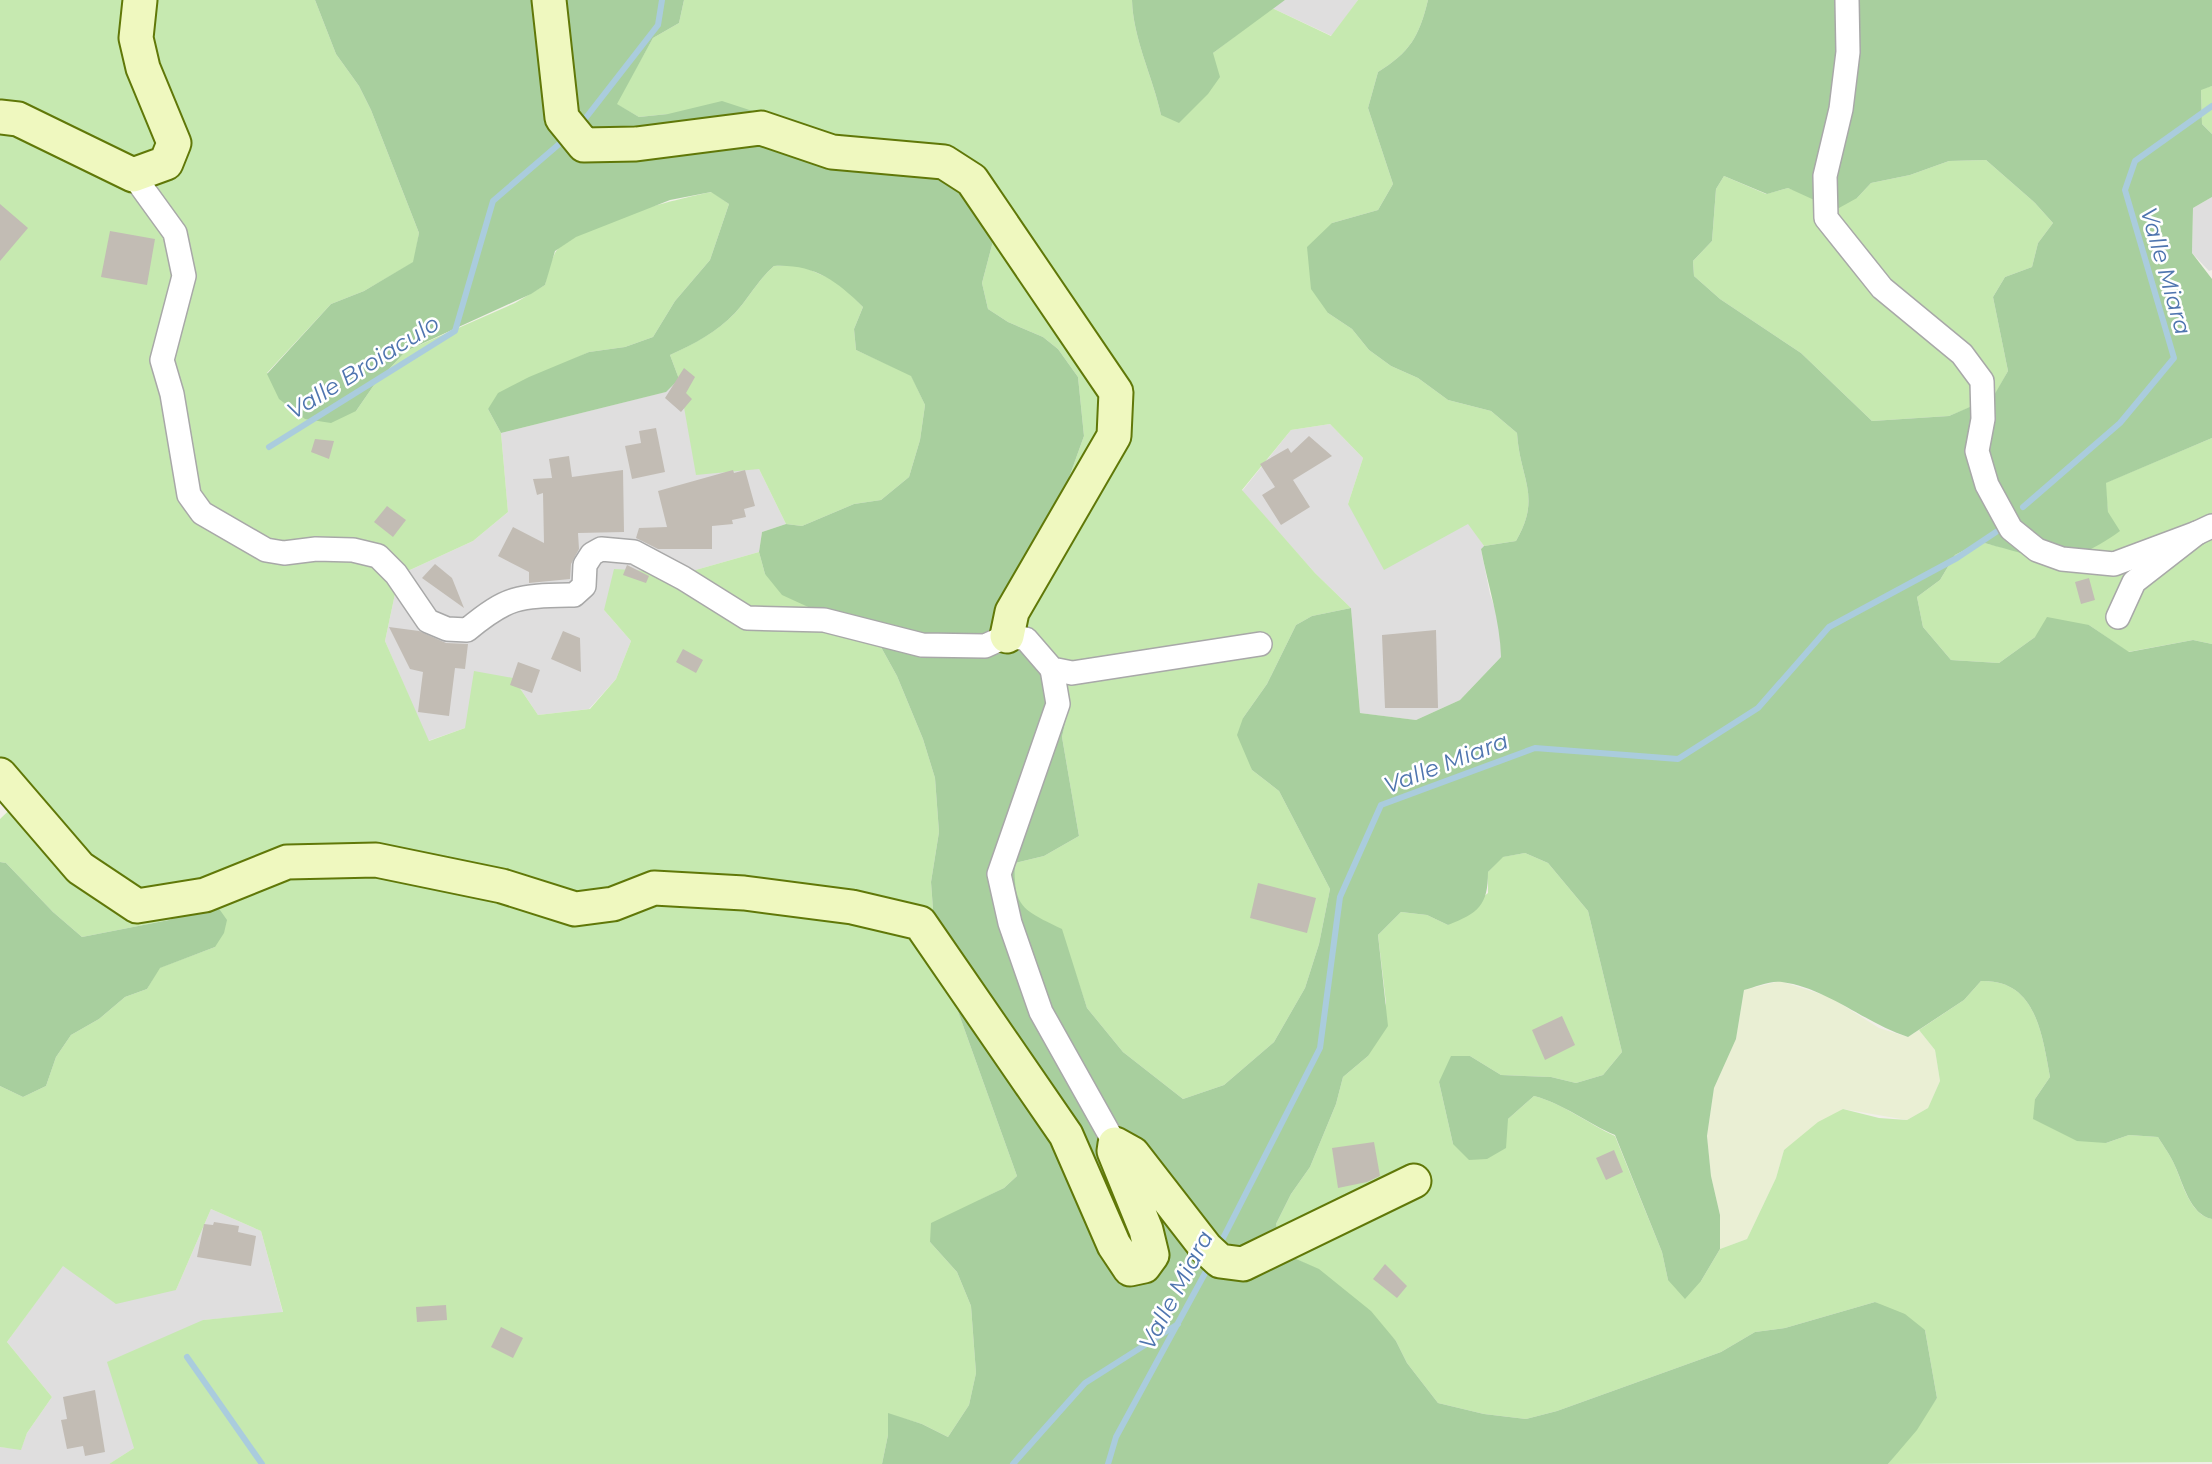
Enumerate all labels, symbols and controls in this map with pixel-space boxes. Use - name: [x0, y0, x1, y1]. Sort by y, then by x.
- water label: Valle Miara: [2134, 204, 2198, 338]
- water label: Valle Broiaculo: [282, 309, 444, 425]
- water label: Valle Miara: [1380, 726, 1512, 800]
- water label: Valle Miara: [1133, 1226, 1219, 1354]

